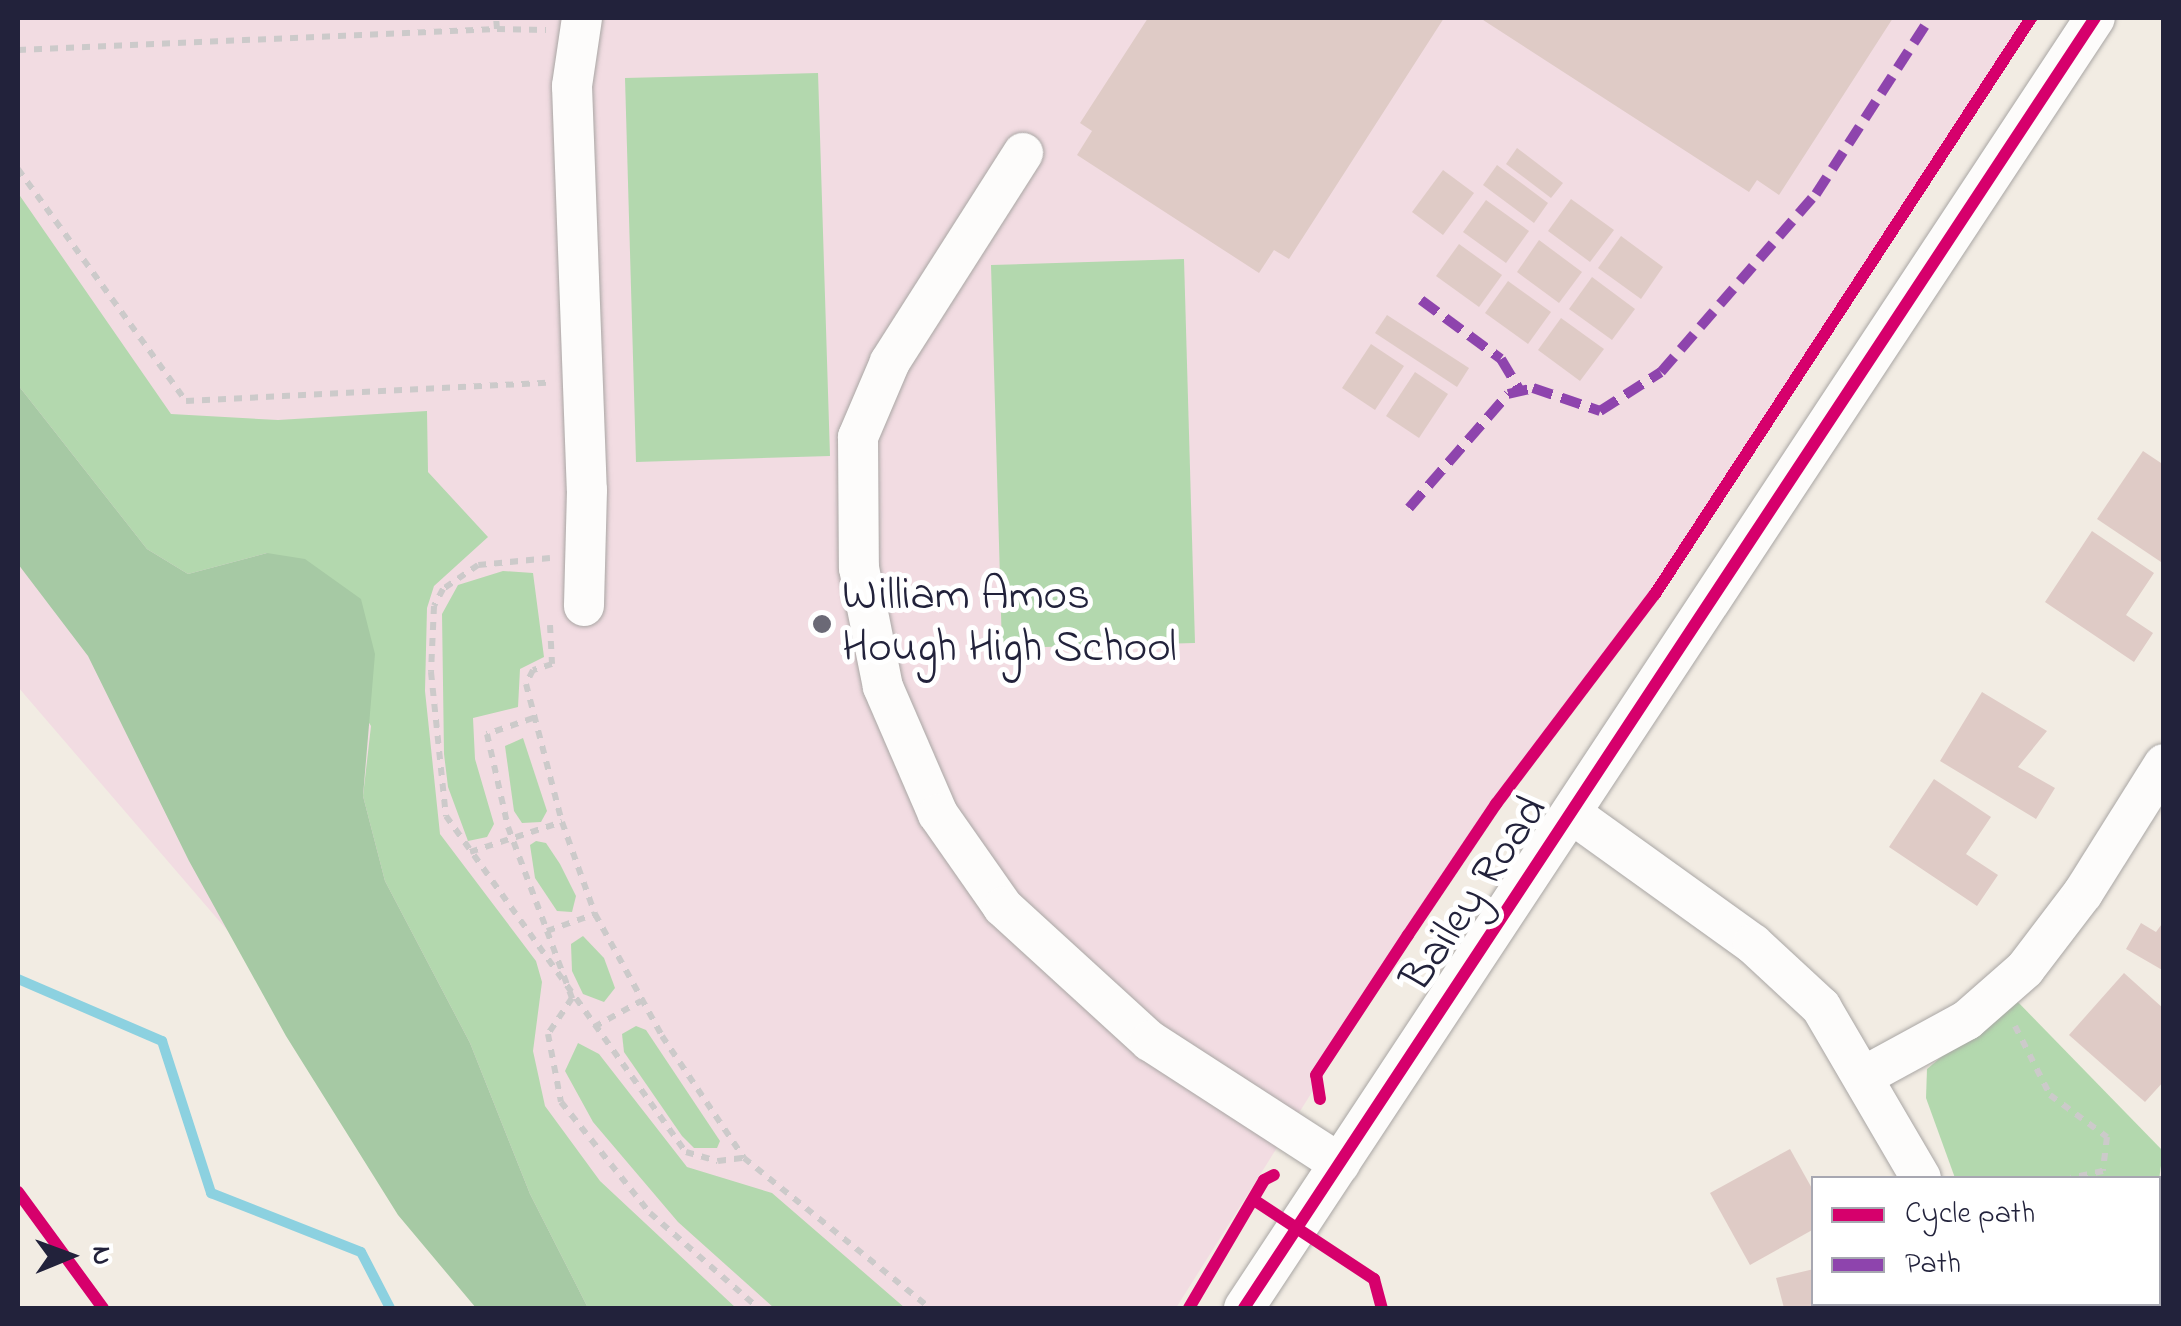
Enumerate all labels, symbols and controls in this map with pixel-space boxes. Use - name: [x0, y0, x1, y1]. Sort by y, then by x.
- place label: William Amos Hough High School: [842, 571, 1177, 677]
- marker: William Amos Hough High School: [811, 613, 833, 635]
- street label: Bailey Road: [1391, 787, 1561, 1003]
- legend: [1811, 1176, 2161, 1306]
- text: Cycle path: [1905, 1193, 2035, 1237]
- north arrow: [20, 1206, 120, 1306]
- text: Path: [1905, 1243, 1961, 1287]
- text: N: [80, 1246, 121, 1265]

